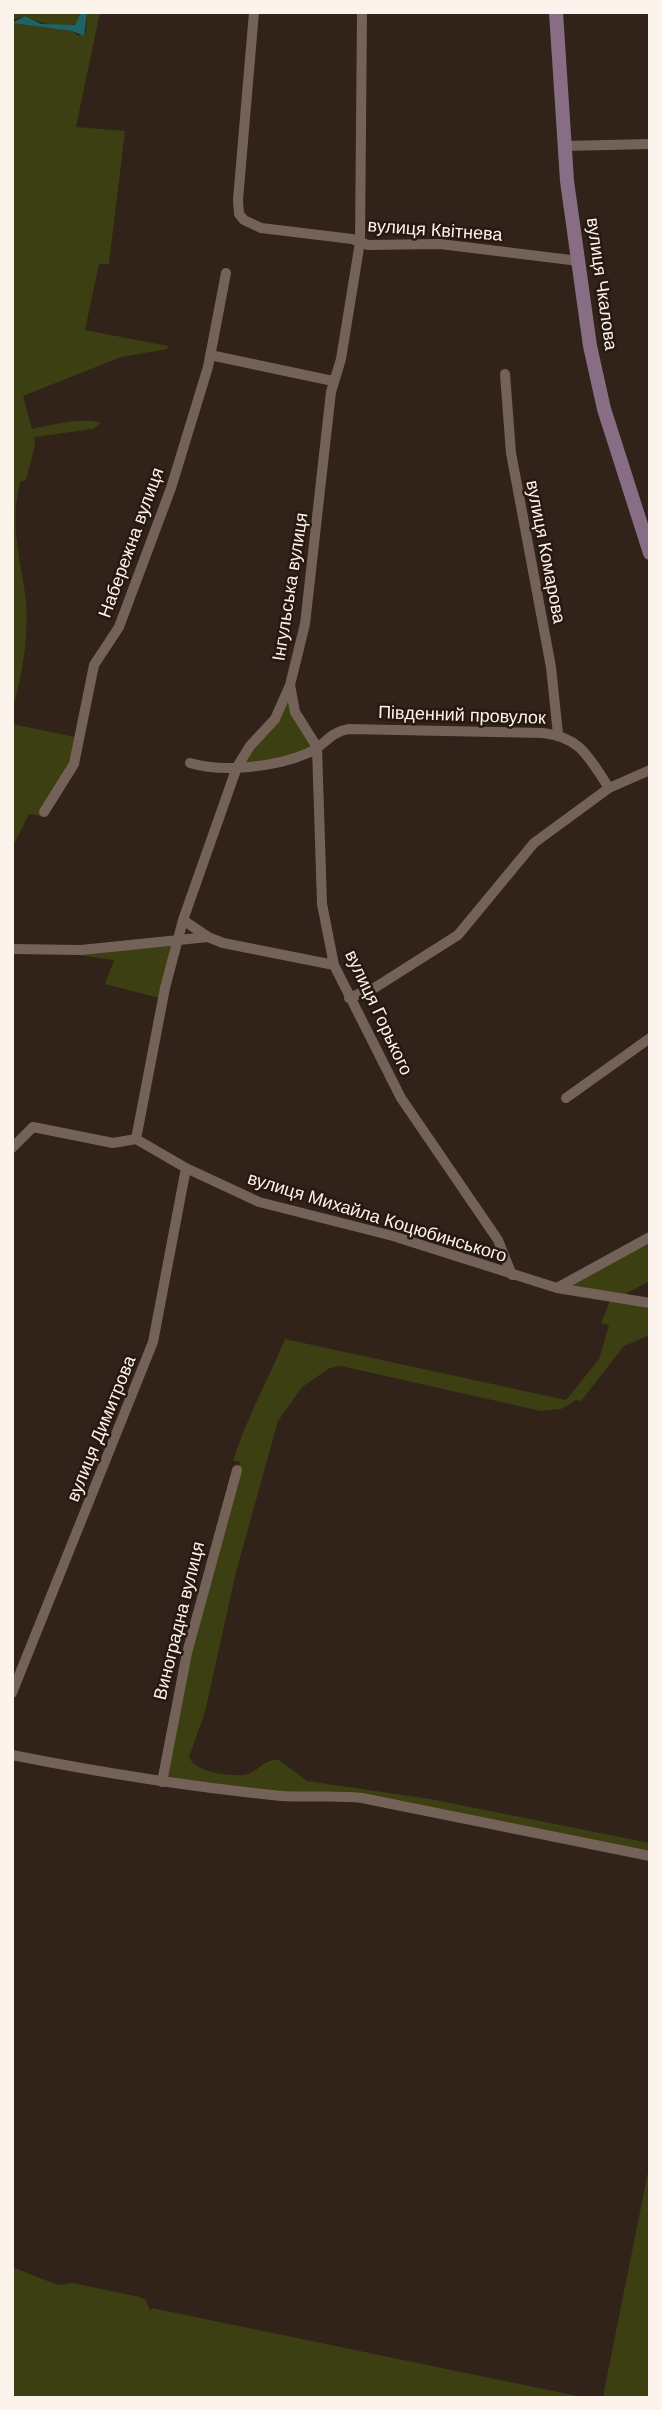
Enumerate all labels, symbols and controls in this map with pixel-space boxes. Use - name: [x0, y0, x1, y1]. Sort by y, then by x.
- street label: вулиця Квітнева: [367, 216, 503, 246]
- street label: вулиця Чкалова: [581, 216, 621, 352]
- street label: Набережна вулиця: [95, 465, 169, 621]
- street label: вулиця Комарова: [521, 478, 569, 626]
- street label: Інгульська вулиця: [269, 511, 313, 663]
- street label: Південний провулок: [378, 702, 546, 730]
- street label: вулиця Горького: [340, 947, 416, 1079]
- street label: вулиця Михайла Коцюбинського: [245, 1168, 509, 1268]
- street label: вулиця Димитрова: [63, 1353, 141, 1505]
- street label: Виноградна вулиця: [150, 1540, 210, 1702]

